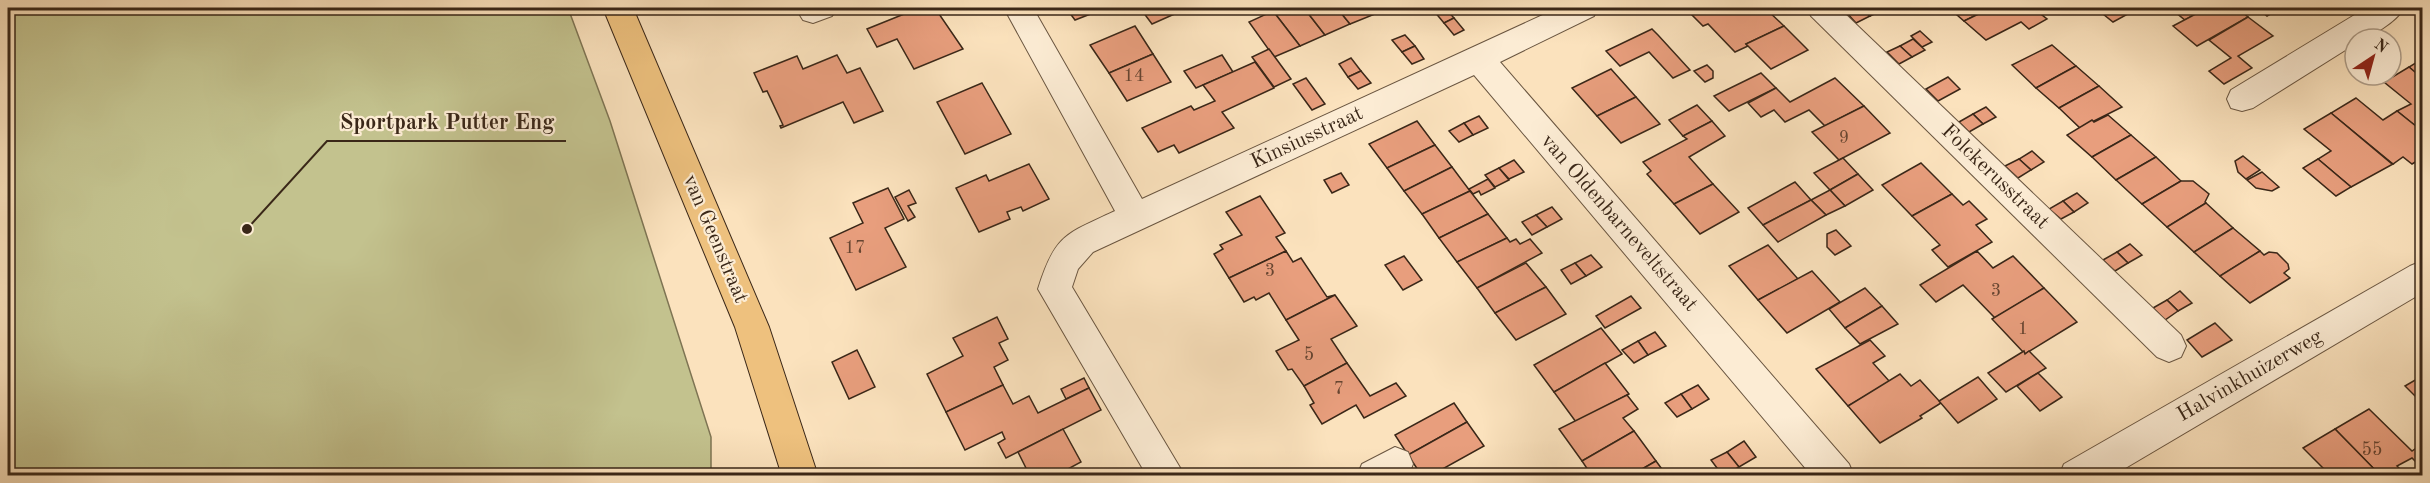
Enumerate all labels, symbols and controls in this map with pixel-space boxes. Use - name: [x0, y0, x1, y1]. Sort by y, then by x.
- north arrow: [2343, 27, 2403, 87]
- text: N: [2371, 36, 2391, 57]
- house number: 14: [1124, 67, 1144, 85]
- callout: Sportpark Putter Eng: [327, 101, 566, 141]
- street label: Kinsiusstraat: [1248, 103, 1366, 173]
- text: Sportpark Putter Eng: [340, 112, 554, 134]
- street label: Folckerusstraat: [1937, 121, 2053, 233]
- house number: 9: [1839, 129, 1849, 147]
- street label: van Oldenbarneveltstraat: [1537, 130, 1701, 316]
- street label: van Geenstraat: [679, 172, 751, 306]
- house number: 17: [845, 239, 865, 257]
- house number: 3: [1265, 262, 1275, 280]
- house number: 3: [1991, 282, 2001, 300]
- house number: 1: [2018, 320, 2028, 338]
- street label: Halvinkhuizerweg: [2174, 326, 2327, 426]
- house number: 5: [1304, 346, 1314, 364]
- house number: 7: [1334, 380, 1344, 398]
- house number: 55: [2362, 441, 2382, 459]

